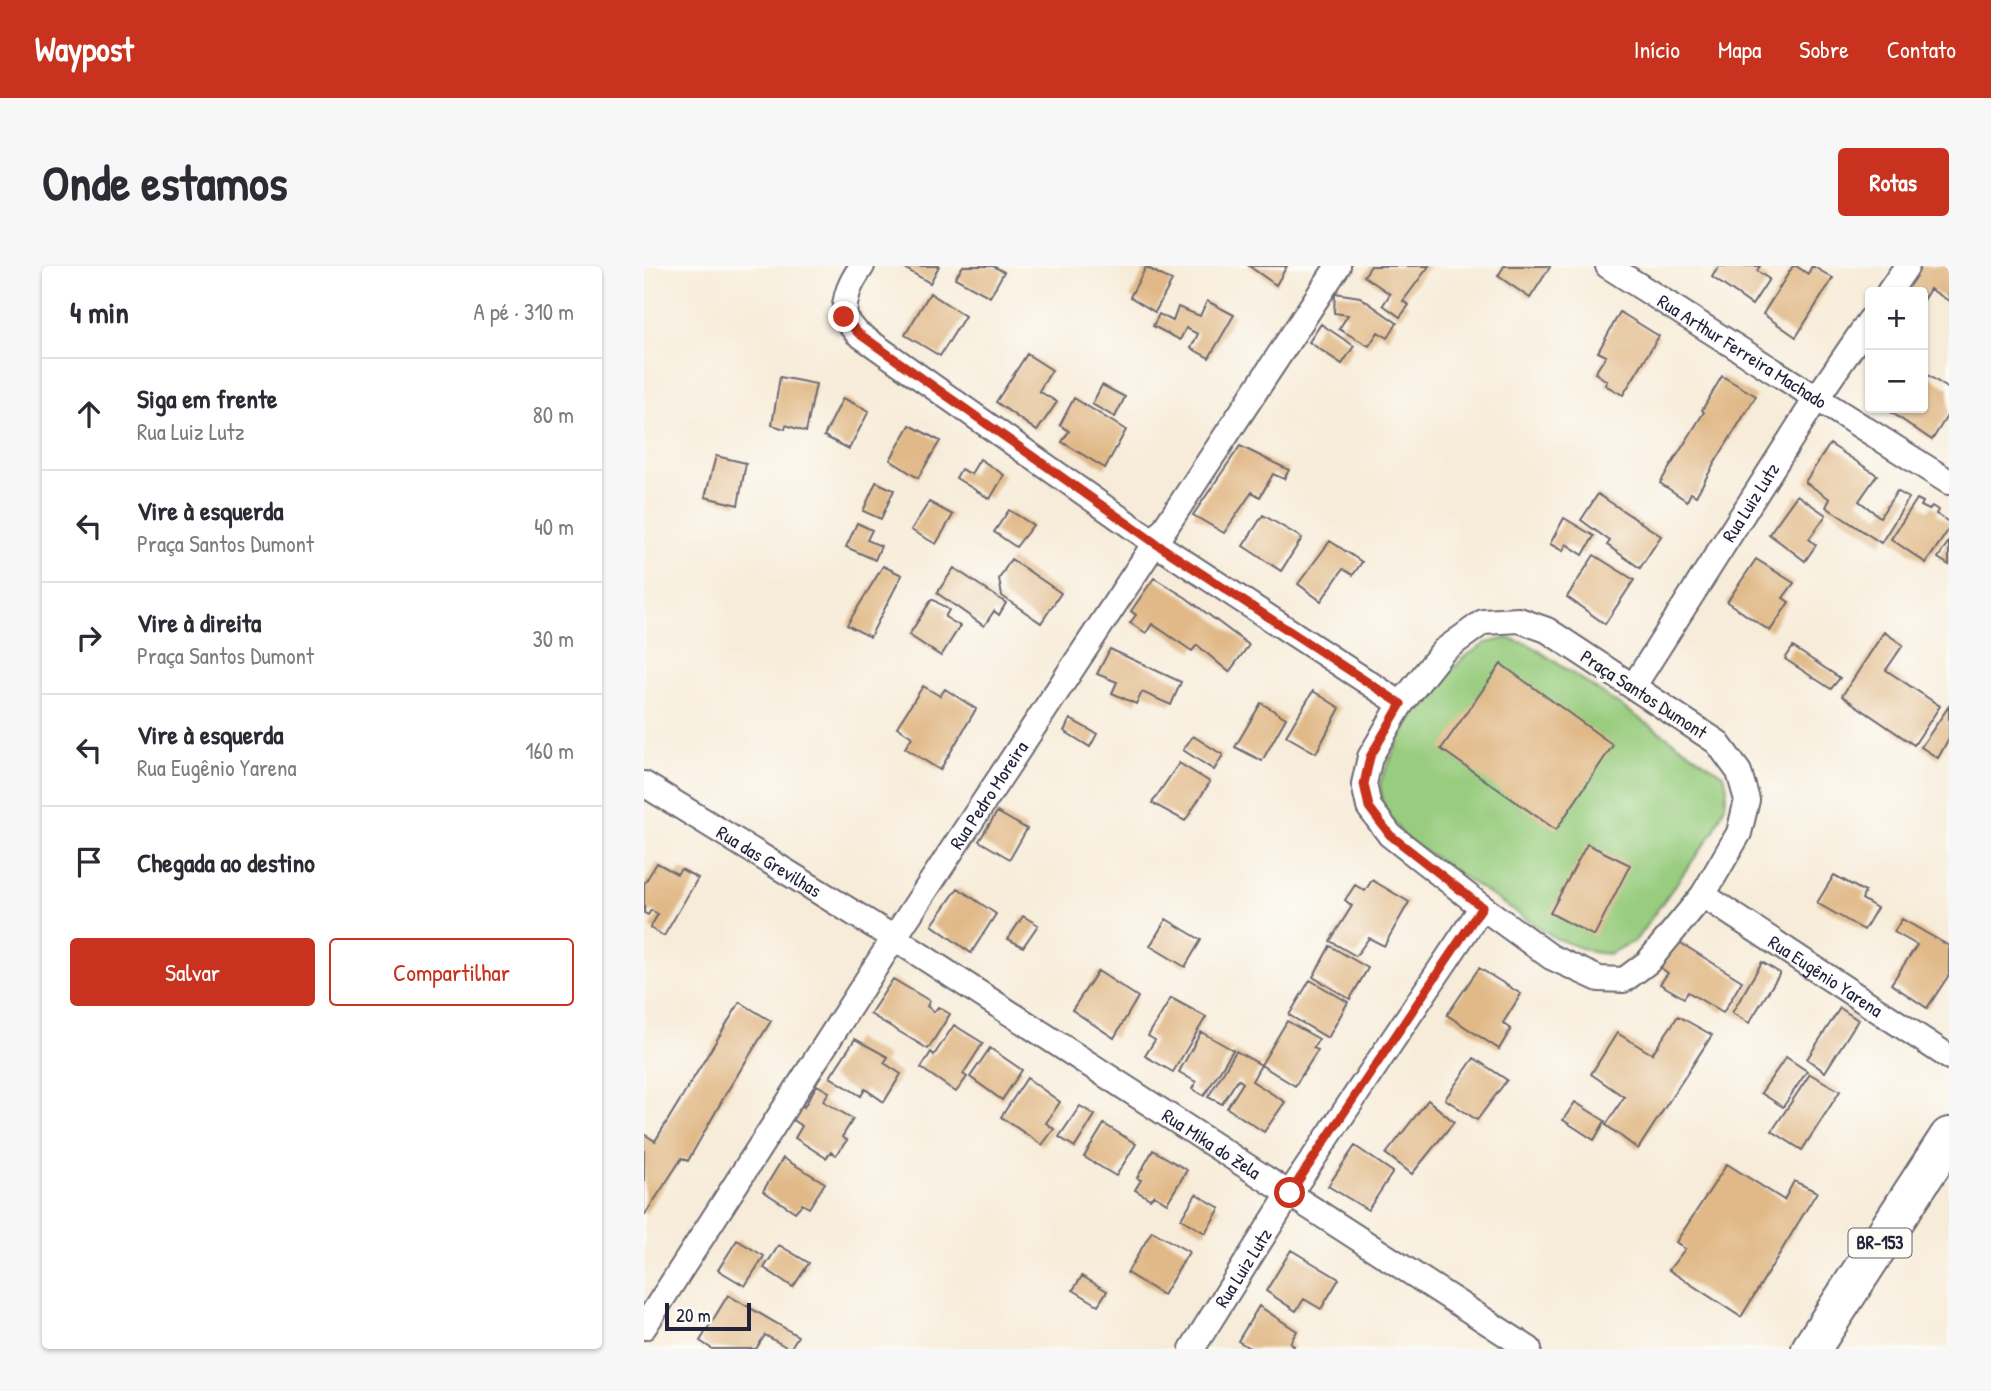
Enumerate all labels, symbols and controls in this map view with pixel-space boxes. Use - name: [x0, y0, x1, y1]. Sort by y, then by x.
- text: Waypost: [35, 27, 134, 71]
- text: Início: [1634, 33, 1680, 65]
- text: Mapa: [1718, 33, 1761, 65]
- text: Sobre: [1799, 33, 1849, 65]
- text: Contato: [1887, 33, 1956, 65]
- button: Rotas: [1838, 148, 1949, 216]
- text: Onde estamos: [42, 149, 288, 215]
- map controls: [1865, 287, 1928, 413]
- button: +: [1865, 287, 1928, 350]
- street label: Rua Arthur Ferreira Machado: [1653, 288, 1832, 415]
- text: 4 min: [70, 292, 129, 332]
- text: A pé · 310 m: [473, 296, 574, 327]
- route end: [828, 301, 859, 332]
- button: −: [1865, 350, 1928, 413]
- text: Siga em frente: [137, 381, 277, 416]
- icon: ahead: [70, 395, 108, 433]
- text: 80 m: [533, 399, 574, 430]
- text: Rua Luiz Lutz: [137, 416, 245, 447]
- street label: Rua Luiz Lutz: [1716, 458, 1785, 547]
- text: Vire à esquerda: [137, 493, 283, 528]
- icon: left: [70, 507, 108, 545]
- text: 40 m: [534, 511, 574, 542]
- text: Praça Santos Dumont: [137, 528, 314, 559]
- text: Vire à direita: [137, 605, 261, 640]
- icon: right: [70, 619, 108, 657]
- text: 30 m: [532, 623, 574, 654]
- text: Praça Santos Dumont: [137, 640, 314, 671]
- street label: Praça Santos Dumont: [1576, 643, 1713, 745]
- text: Vire à esquerda: [137, 717, 283, 752]
- icon: left: [70, 731, 108, 769]
- text: 160 m: [525, 735, 574, 766]
- street label: Rua Pedro Moreira: [943, 735, 1034, 854]
- text: Rua Eugênio Yarena: [137, 752, 296, 783]
- street label: Rua das Grevilhas: [712, 819, 826, 903]
- icon: arrive: [70, 843, 108, 881]
- text: Chegada ao destino: [137, 845, 315, 880]
- street label: Rua Eugênio Yarena: [1764, 929, 1888, 1023]
- button: Salvar: [70, 938, 315, 1006]
- button: Compartilhar: [329, 938, 574, 1006]
- street label: Rua Mika do Zela: [1157, 1102, 1266, 1185]
- route start: [1274, 1177, 1305, 1208]
- street label: Rua Luiz Lutz: [1208, 1223, 1278, 1312]
- road number: BR-153: [1848, 1228, 1912, 1258]
- scale bar: [665, 1300, 751, 1332]
- text: 20 m: [676, 1302, 711, 1328]

